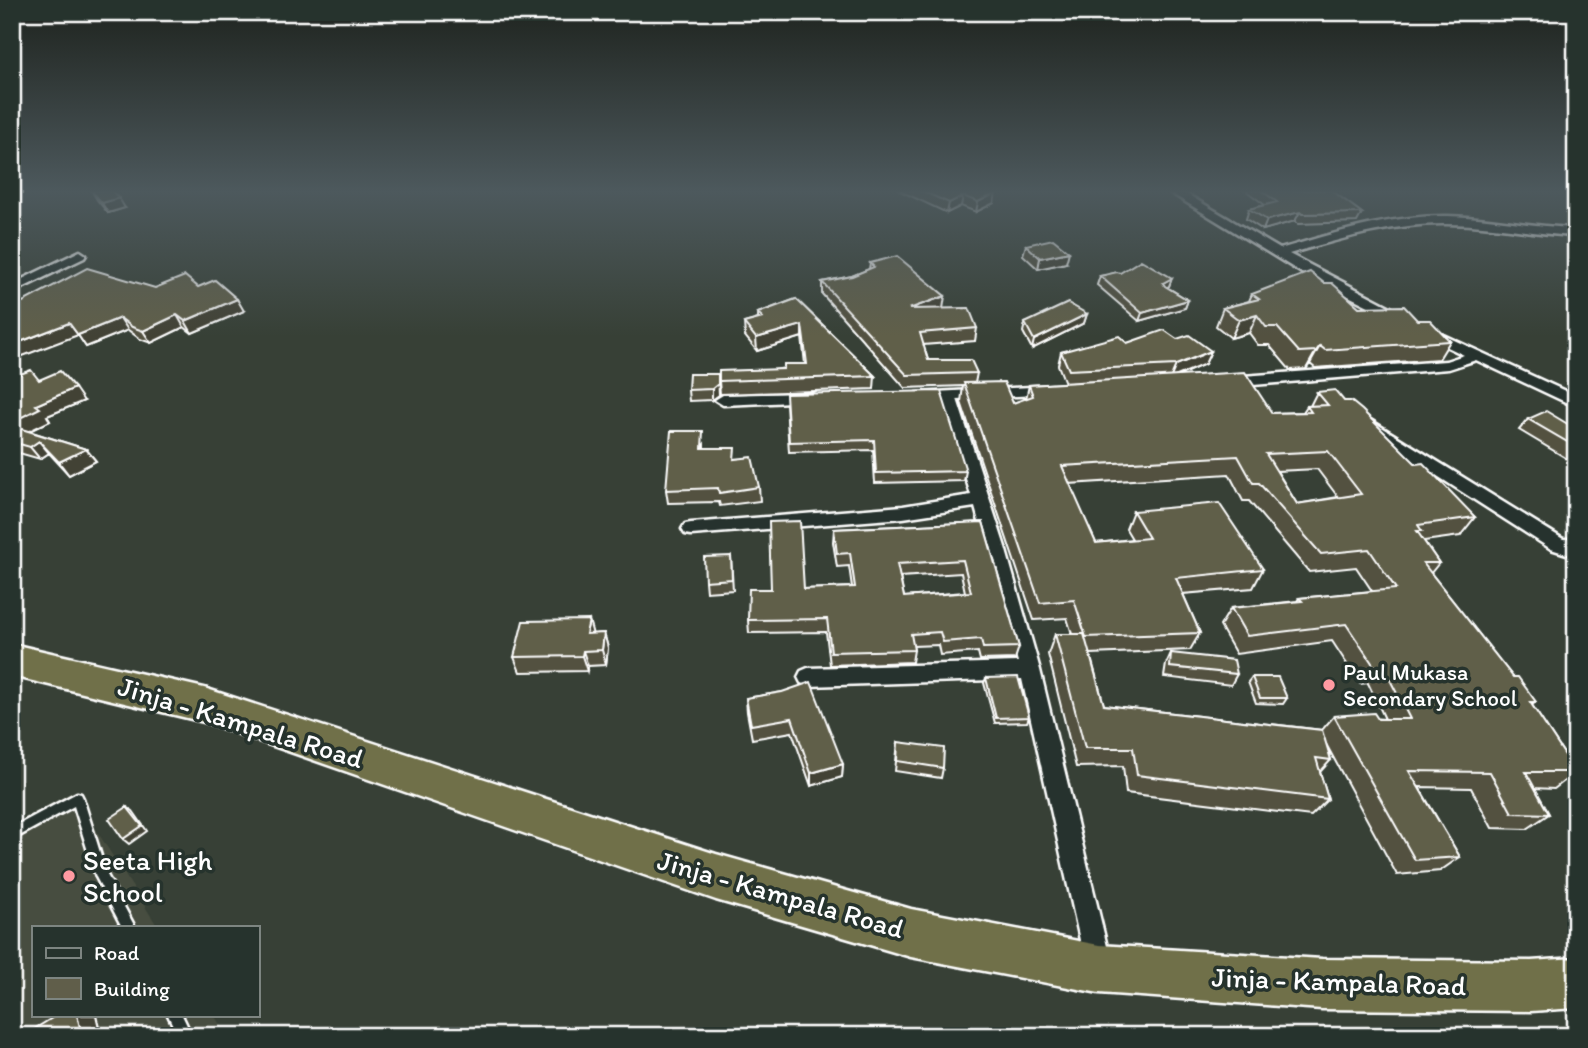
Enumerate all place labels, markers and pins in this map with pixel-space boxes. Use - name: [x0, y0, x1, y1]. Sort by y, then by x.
- place label: Paul Mukasa Secondary School: [1343, 658, 1518, 712]
- marker: Paul Mukasa Secondary School: [1321, 677, 1337, 693]
- place label: Seeta High School: [83, 843, 213, 909]
- marker: Seeta High School: [61, 868, 77, 884]

